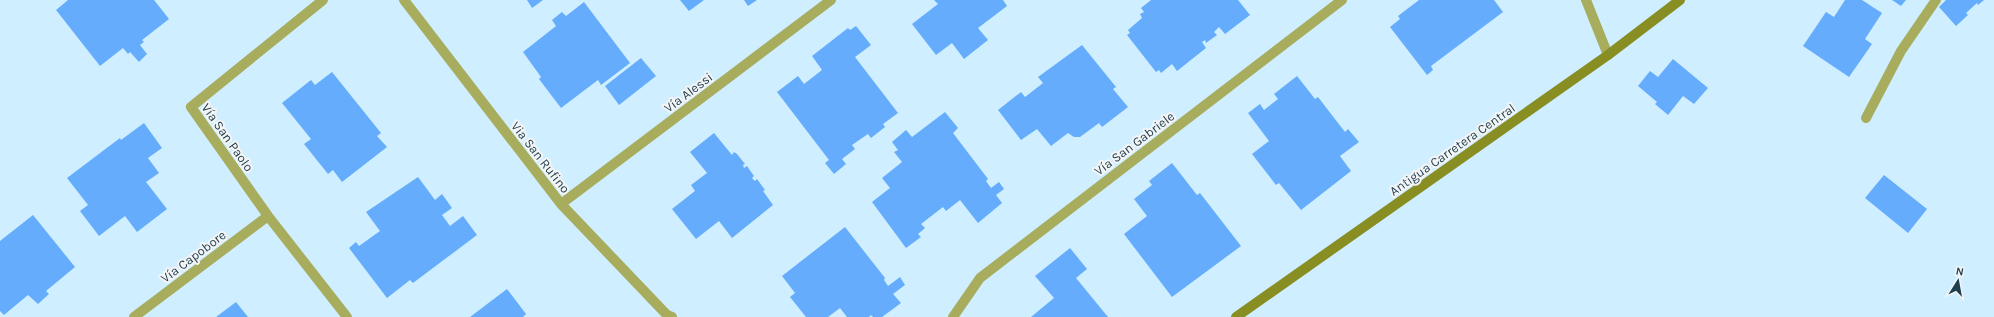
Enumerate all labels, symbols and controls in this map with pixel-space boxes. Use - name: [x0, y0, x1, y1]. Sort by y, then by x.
- street label: Vía Alessi: [661, 69, 715, 115]
- street label: Vía San Paolo: [199, 100, 257, 174]
- street label: Antigua Carretera Central: [1386, 100, 1518, 199]
- street label: Vía San Gabriele: [1091, 108, 1177, 178]
- street label: Via San Rufino: [508, 119, 573, 196]
- street label: Vía Capobore: [158, 227, 229, 286]
- north arrow: [1938, 261, 1978, 301]
- text: N: [1955, 265, 1965, 279]

